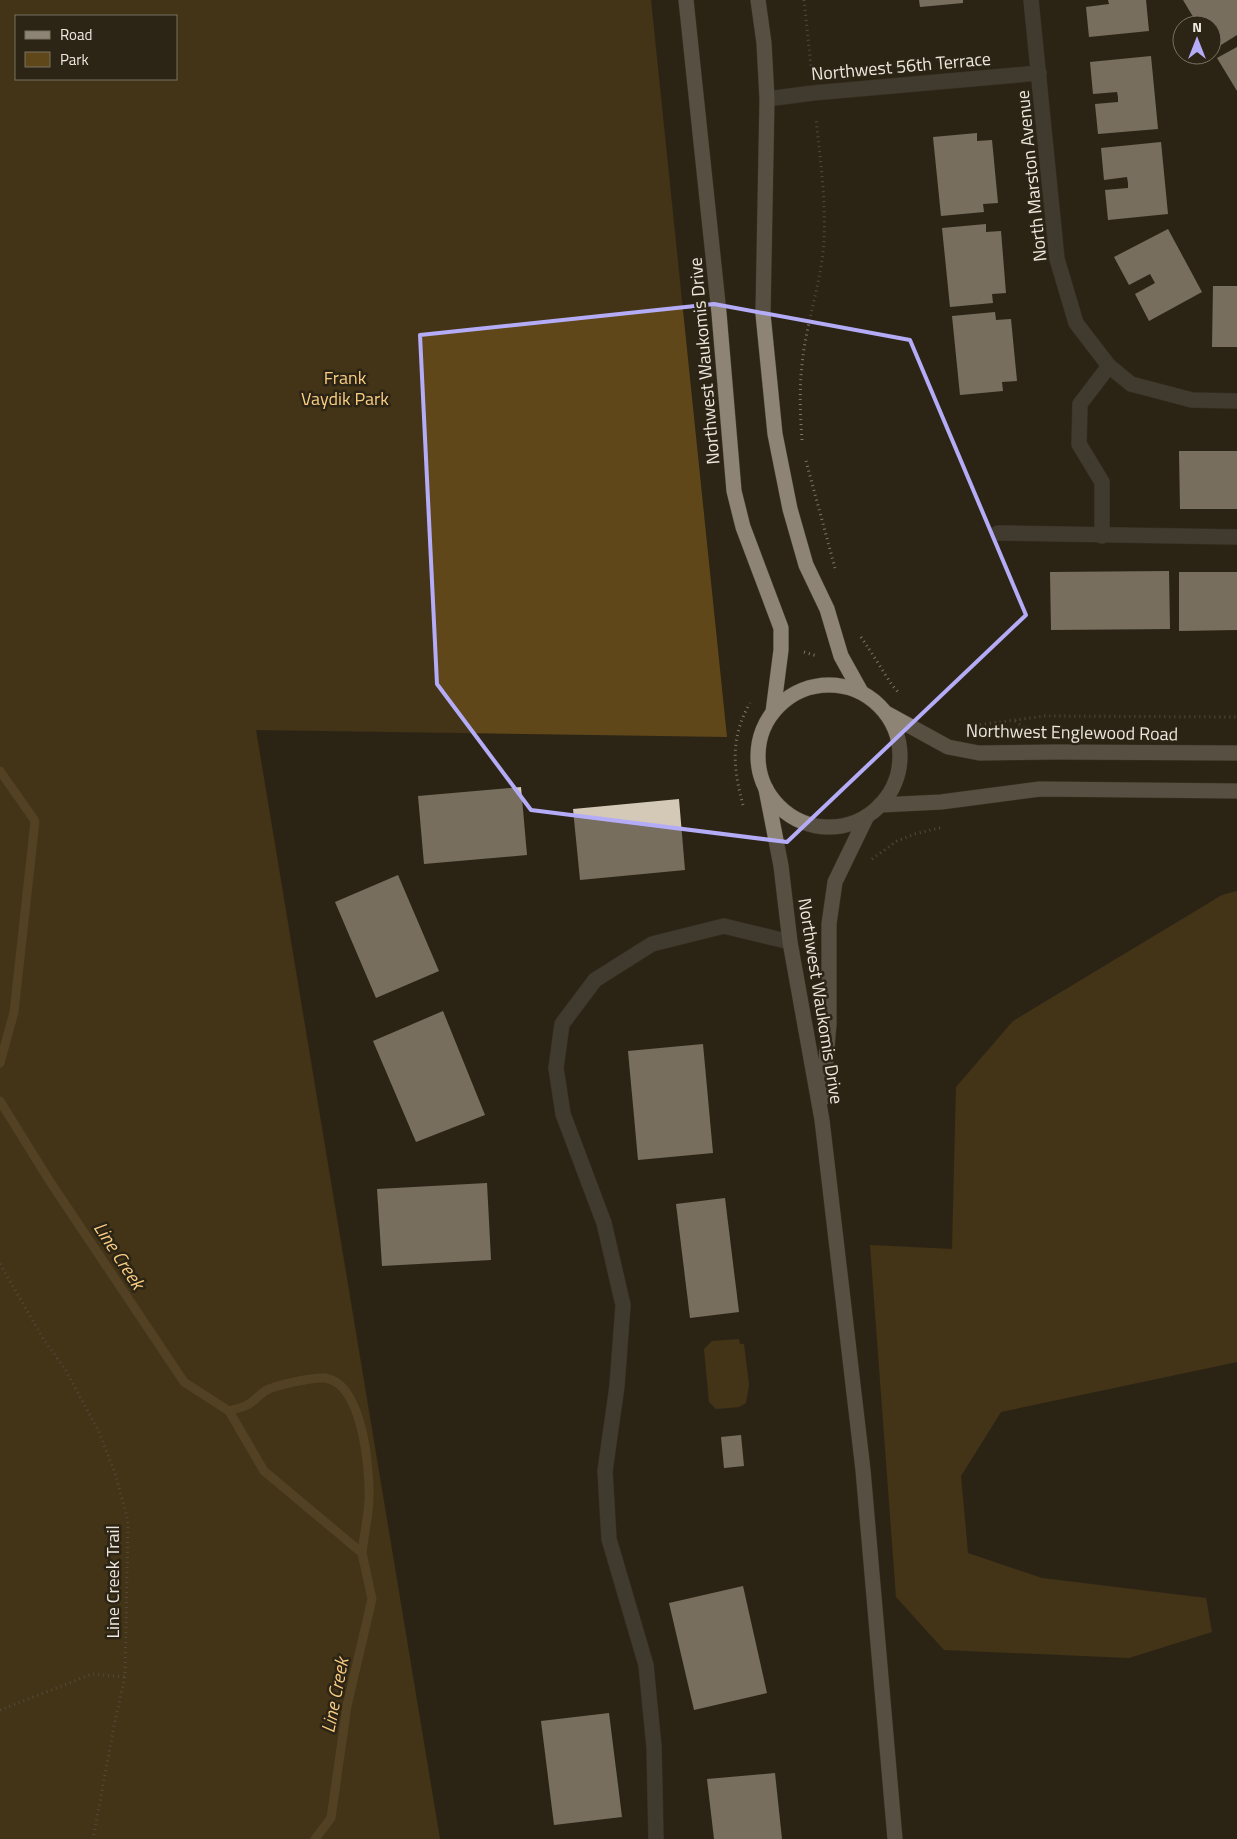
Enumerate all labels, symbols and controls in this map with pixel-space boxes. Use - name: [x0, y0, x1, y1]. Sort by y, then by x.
- legend: [15, 15, 178, 80]
- north arrow: [1172, 15, 1222, 65]
- text: N: [1192, 16, 1202, 37]
- text: Road: [60, 23, 92, 46]
- street label: Northwest 56th Terrace: [810, 45, 992, 87]
- text: Park: [60, 48, 89, 71]
- street label: North Marston Avenue: [1009, 89, 1053, 263]
- street label: Northwest Waukomis Drive: [681, 256, 727, 466]
- park label: Frank Vaydik Park: [301, 364, 389, 412]
- street label: Northwest Englewood Road: [966, 717, 1178, 747]
- street label: Northwest Waukomis Drive: [791, 896, 851, 1106]
- water label: Line Creek: [87, 1215, 154, 1297]
- street label: Line Creek Trail: [99, 1525, 126, 1639]
- water label: Line Creek: [313, 1652, 356, 1735]

